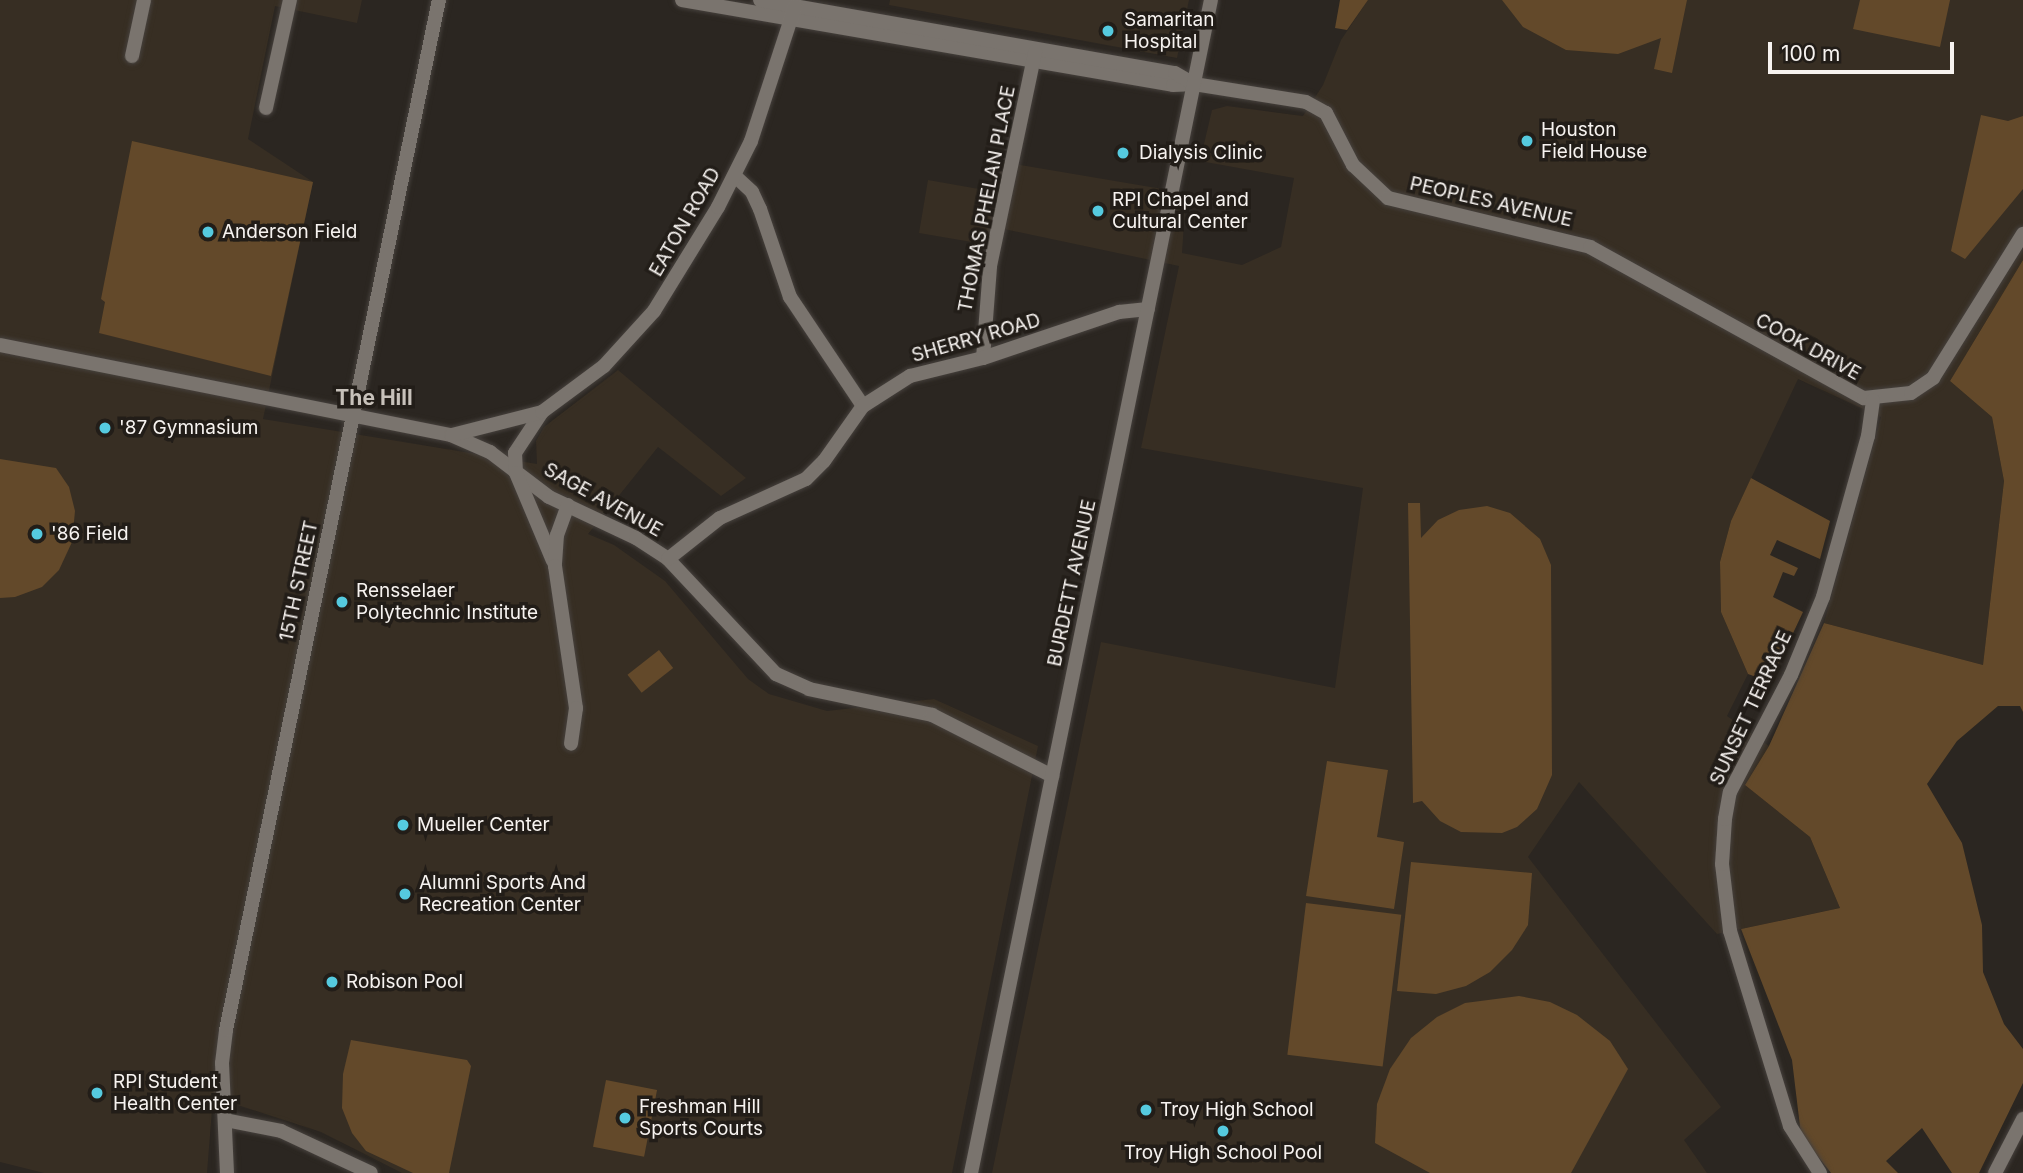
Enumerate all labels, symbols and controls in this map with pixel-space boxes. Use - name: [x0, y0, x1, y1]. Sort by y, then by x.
- place label: Samaritan Hospital: [1124, 9, 1214, 53]
- marker: Samaritan Hospital: [1098, 21, 1118, 41]
- scale bar: [1771, 28, 1956, 72]
- text: 100 m: [1781, 41, 1840, 66]
- street label: THOMAS PHELAN PLACE: [954, 84, 1020, 314]
- place label: Houston Field House: [1541, 119, 1647, 163]
- marker: Houston Field House: [1519, 133, 1535, 149]
- place label: Dialysis Clinic: [1139, 142, 1263, 164]
- marker: Dialysis Clinic: [1113, 143, 1133, 163]
- street label: EATON ROAD: [645, 164, 725, 280]
- street label: PEOPLES AVENUE: [1407, 172, 1575, 232]
- place label: RPI Chapel and Cultural Center: [1112, 189, 1249, 233]
- marker: RPI Chapel and Cultural Center: [1090, 203, 1106, 219]
- place label: Anderson Field: [222, 221, 357, 243]
- marker: Anderson Field: [200, 224, 216, 240]
- street label: SHERRY ROAD: [909, 309, 1043, 367]
- street label: COOK DRIVE: [1751, 309, 1865, 385]
- district label: The Hill: [335, 385, 413, 411]
- place label: '87 Gymnasium: [119, 417, 258, 439]
- marker: '87 Gymnasium: [97, 420, 113, 436]
- street label: SAGE AVENUE: [540, 458, 666, 542]
- street label: BURDETT AVENUE: [1043, 497, 1101, 669]
- street label: 15TH STREET: [275, 519, 323, 643]
- place label: '86 Field: [51, 523, 129, 545]
- marker: '86 Field: [29, 526, 45, 542]
- place label: Rensselaer Polytechnic Institute: [356, 580, 538, 624]
- marker: Rensselaer Polytechnic Institute: [334, 594, 350, 610]
- street label: SUNSET TERRACE: [1705, 627, 1797, 789]
- place label: Mueller Center: [417, 814, 550, 836]
- marker: Mueller Center: [395, 817, 411, 833]
- place label: Alumni Sports And Recreation Center: [419, 872, 586, 916]
- marker: Alumni Sports And Recreation Center: [397, 886, 413, 902]
- place label: Robison Pool: [346, 971, 463, 993]
- marker: Robison Pool: [324, 974, 340, 990]
- place label: RPI Student Health Center: [113, 1071, 237, 1115]
- marker: RPI Student Health Center: [87, 1083, 107, 1103]
- place label: Freshman Hill Sports Courts: [639, 1096, 763, 1140]
- place label: Troy High School: [1160, 1099, 1314, 1121]
- marker: Troy High School: [1138, 1102, 1154, 1118]
- marker: Freshman Hill Sports Courts: [617, 1110, 633, 1126]
- marker: Troy High School Pool: [1215, 1123, 1231, 1139]
- place label: Troy High School Pool: [1124, 1142, 1322, 1164]

